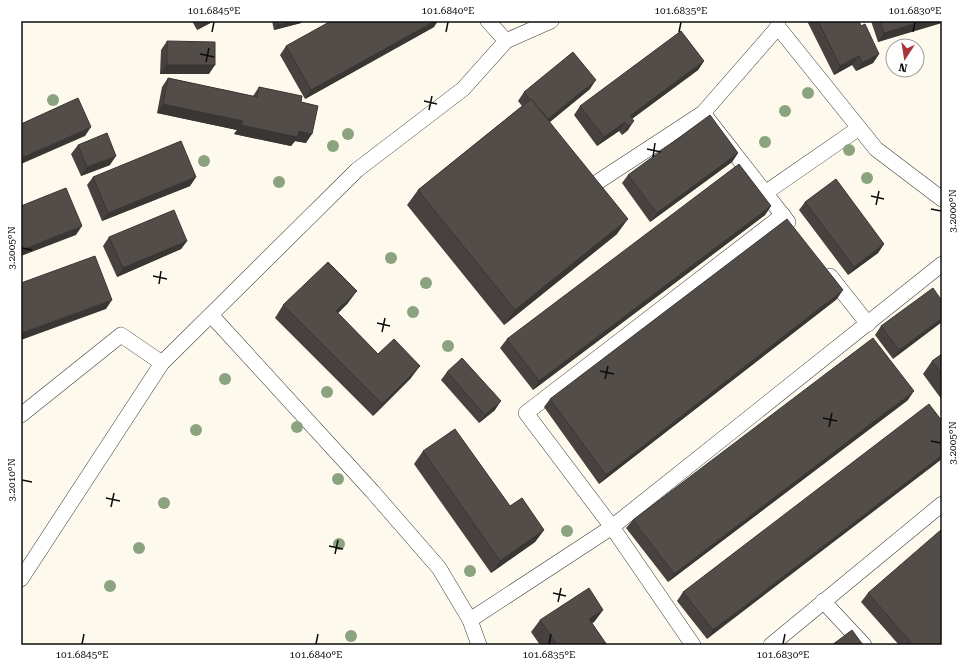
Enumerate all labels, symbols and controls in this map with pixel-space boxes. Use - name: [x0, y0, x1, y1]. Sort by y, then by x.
- text: 101.6845°E: [187, 5, 241, 16]
- text: 101.6840°E: [421, 5, 475, 16]
- text: 101.6835°E: [654, 5, 708, 16]
- text: 101.6830°E: [888, 5, 942, 16]
- north arrow: [885, 38, 925, 78]
- text: N: [897, 60, 909, 75]
- text: 3.2000°N: [947, 189, 958, 233]
- text: 3.2005°N: [6, 226, 17, 270]
- text: 3.2005°N: [947, 421, 958, 465]
- text: 3.2010°N: [6, 458, 17, 502]
- text: 101.6845°E: [55, 649, 109, 660]
- text: 101.6840°E: [289, 649, 343, 660]
- text: 101.6835°E: [522, 649, 576, 660]
- text: 101.6830°E: [756, 649, 810, 660]

